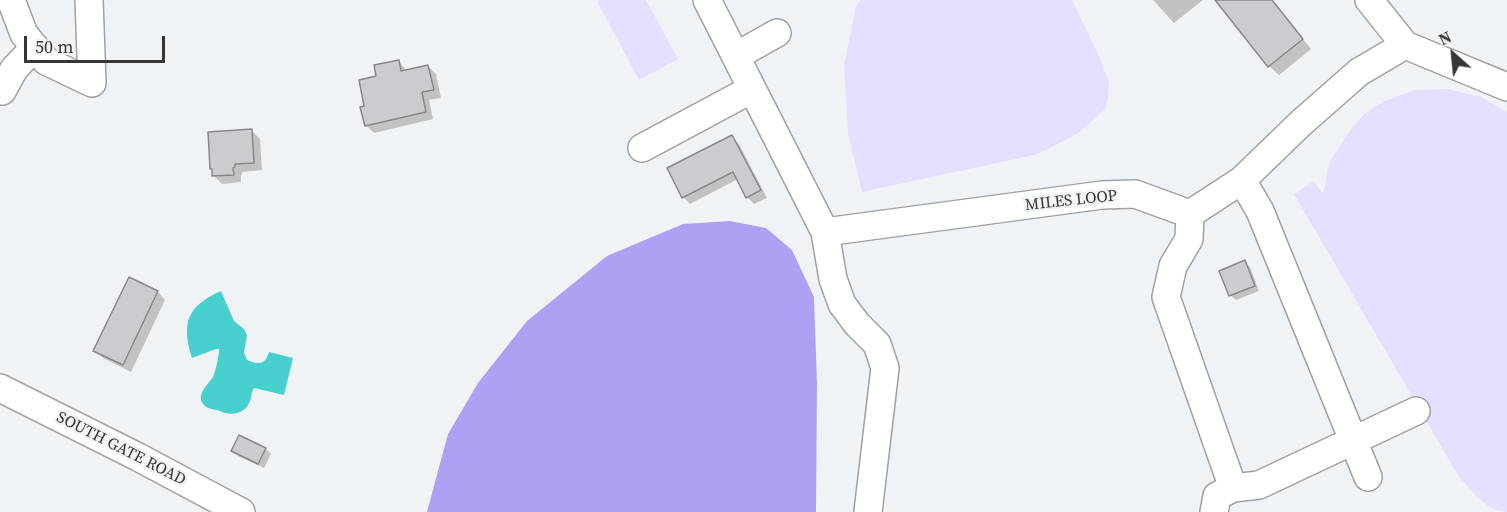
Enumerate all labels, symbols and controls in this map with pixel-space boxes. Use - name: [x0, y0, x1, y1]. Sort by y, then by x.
- scale bar: [27, 24, 168, 62]
- north arrow: [1423, 24, 1483, 84]
- text: N: [1435, 26, 1455, 50]
- text: 50 m: [35, 34, 73, 59]
- street label: MILES LOOP: [1024, 187, 1118, 215]
- street label: SOUTH GATE ROAD: [53, 408, 189, 490]

